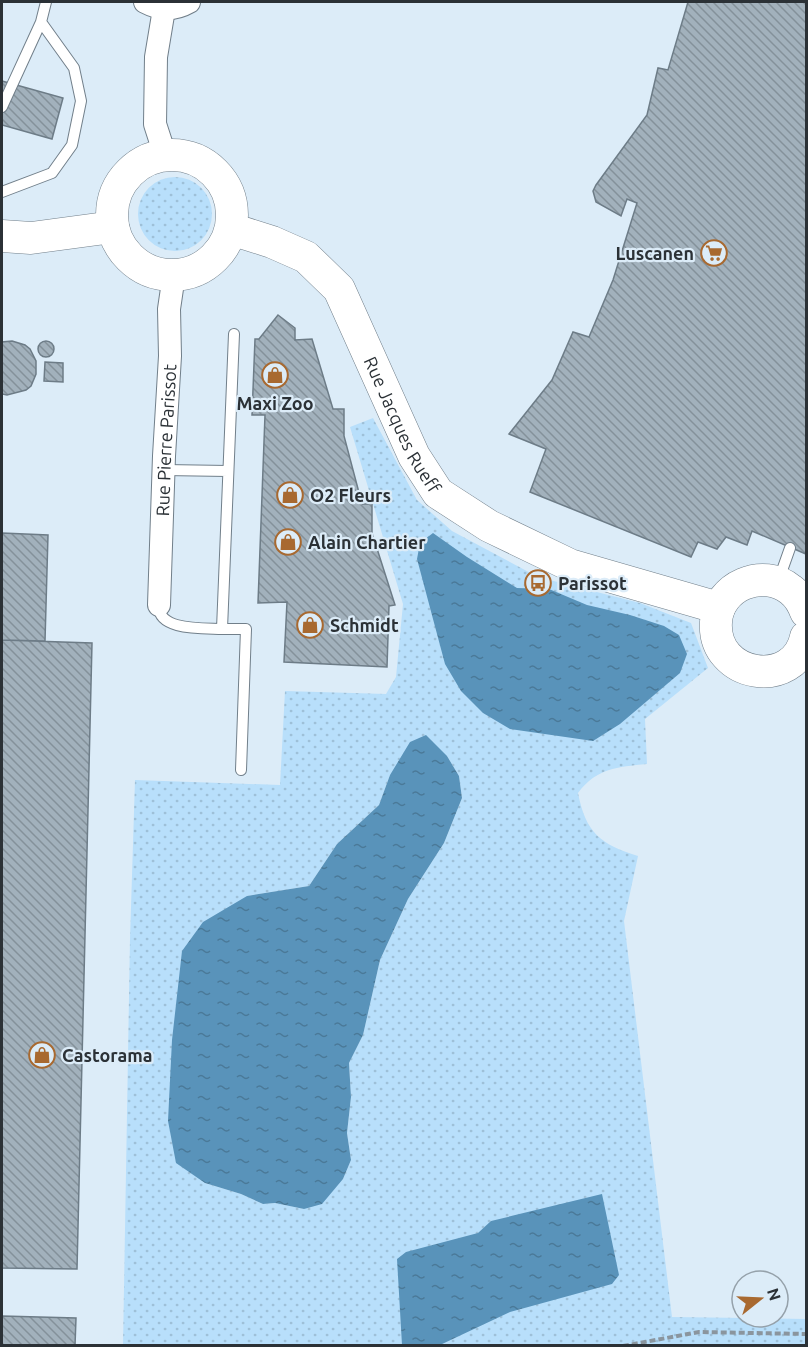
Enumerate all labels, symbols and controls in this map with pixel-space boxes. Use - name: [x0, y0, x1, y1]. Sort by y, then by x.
- supermarket icon: Luscanen: [699, 238, 729, 268]
- place label: Luscanen: [615, 243, 694, 263]
- street label: Rue Jacques Rueff: [361, 353, 445, 497]
- shop icon: Maxi Zoo: [260, 360, 290, 390]
- street label: Rue Pierre Parissot: [152, 363, 180, 517]
- place label: Maxi Zoo: [236, 393, 314, 413]
- shop icon: O2 Fleurs: [275, 480, 305, 510]
- place label: O2 Fleurs: [310, 485, 391, 505]
- shop icon: Alain Chartier: [273, 527, 303, 557]
- place label: Alain Chartier: [308, 532, 426, 552]
- bus stop icon: Parissot: [523, 568, 553, 598]
- place label: Parissot: [558, 573, 627, 593]
- shop icon: Schmidt: [295, 610, 325, 640]
- place label: Schmidt: [330, 615, 399, 635]
- shop icon: Castorama: [27, 1040, 57, 1070]
- place label: Castorama: [62, 1045, 153, 1065]
- north arrow: [730, 1269, 790, 1329]
- text: N: [764, 1286, 785, 1303]

